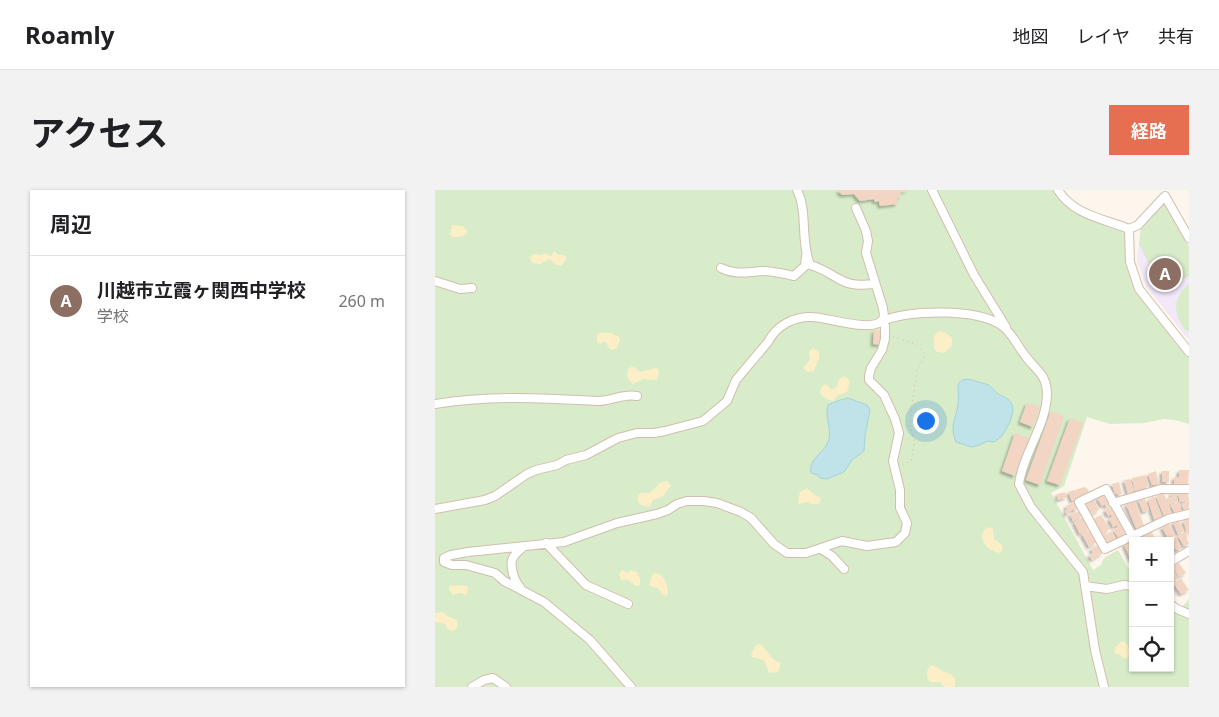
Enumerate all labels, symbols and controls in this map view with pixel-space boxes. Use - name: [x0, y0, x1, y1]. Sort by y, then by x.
- text: Roamly: [25, 18, 114, 51]
- text: 地図: [1013, 24, 1049, 48]
- text: レイヤ: [1077, 24, 1130, 48]
- text: 共有: [1158, 24, 1194, 48]
- button: 経路: [1109, 105, 1189, 155]
- text: アクセス: [30, 109, 168, 156]
- text: 周辺: [50, 210, 92, 238]
- pin: A: [1149, 255, 1181, 293]
- text: 川越市立霞ヶ関西中学校: [97, 277, 306, 303]
- text: A: [60, 290, 72, 312]
- text: 260 m: [338, 290, 385, 312]
- text: 学校: [97, 305, 129, 327]
- your location: [913, 408, 939, 434]
- map controls: [1129, 537, 1174, 672]
- button: +: [1129, 537, 1174, 582]
- button: −: [1129, 582, 1174, 627]
- button: locate: [1129, 627, 1174, 672]

